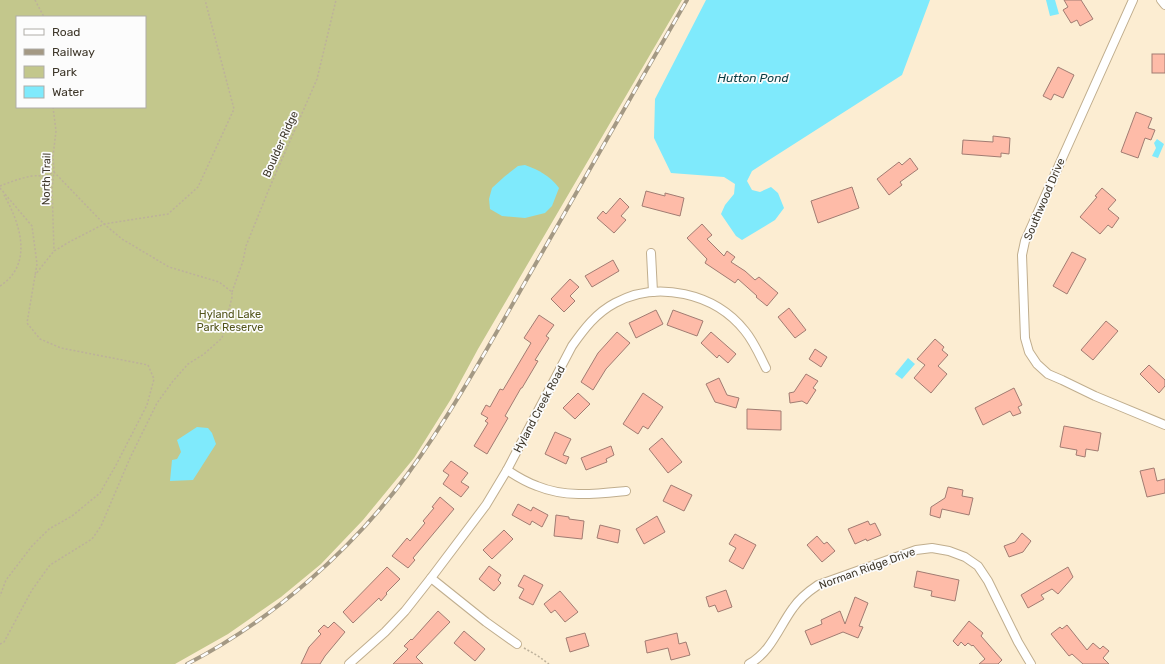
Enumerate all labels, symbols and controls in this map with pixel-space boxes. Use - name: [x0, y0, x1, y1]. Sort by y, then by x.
- legend: [16, 16, 146, 108]
- text: Road: [52, 25, 80, 39]
- text: Railway: [52, 45, 95, 59]
- text: Park: [52, 65, 78, 79]
- water label: Hutton Pond: [717, 71, 789, 85]
- text: Water: [52, 85, 84, 99]
- street label: Boulder Ridge: [260, 109, 301, 179]
- street label: North Trail: [40, 153, 53, 205]
- street label: Southwood Drive: [1021, 156, 1068, 242]
- park label: Hyland Lake Park Reserve: [197, 308, 263, 334]
- street label: Hyland Creek Road: [511, 364, 568, 455]
- street label: Norman Ridge Drive: [817, 545, 917, 592]

